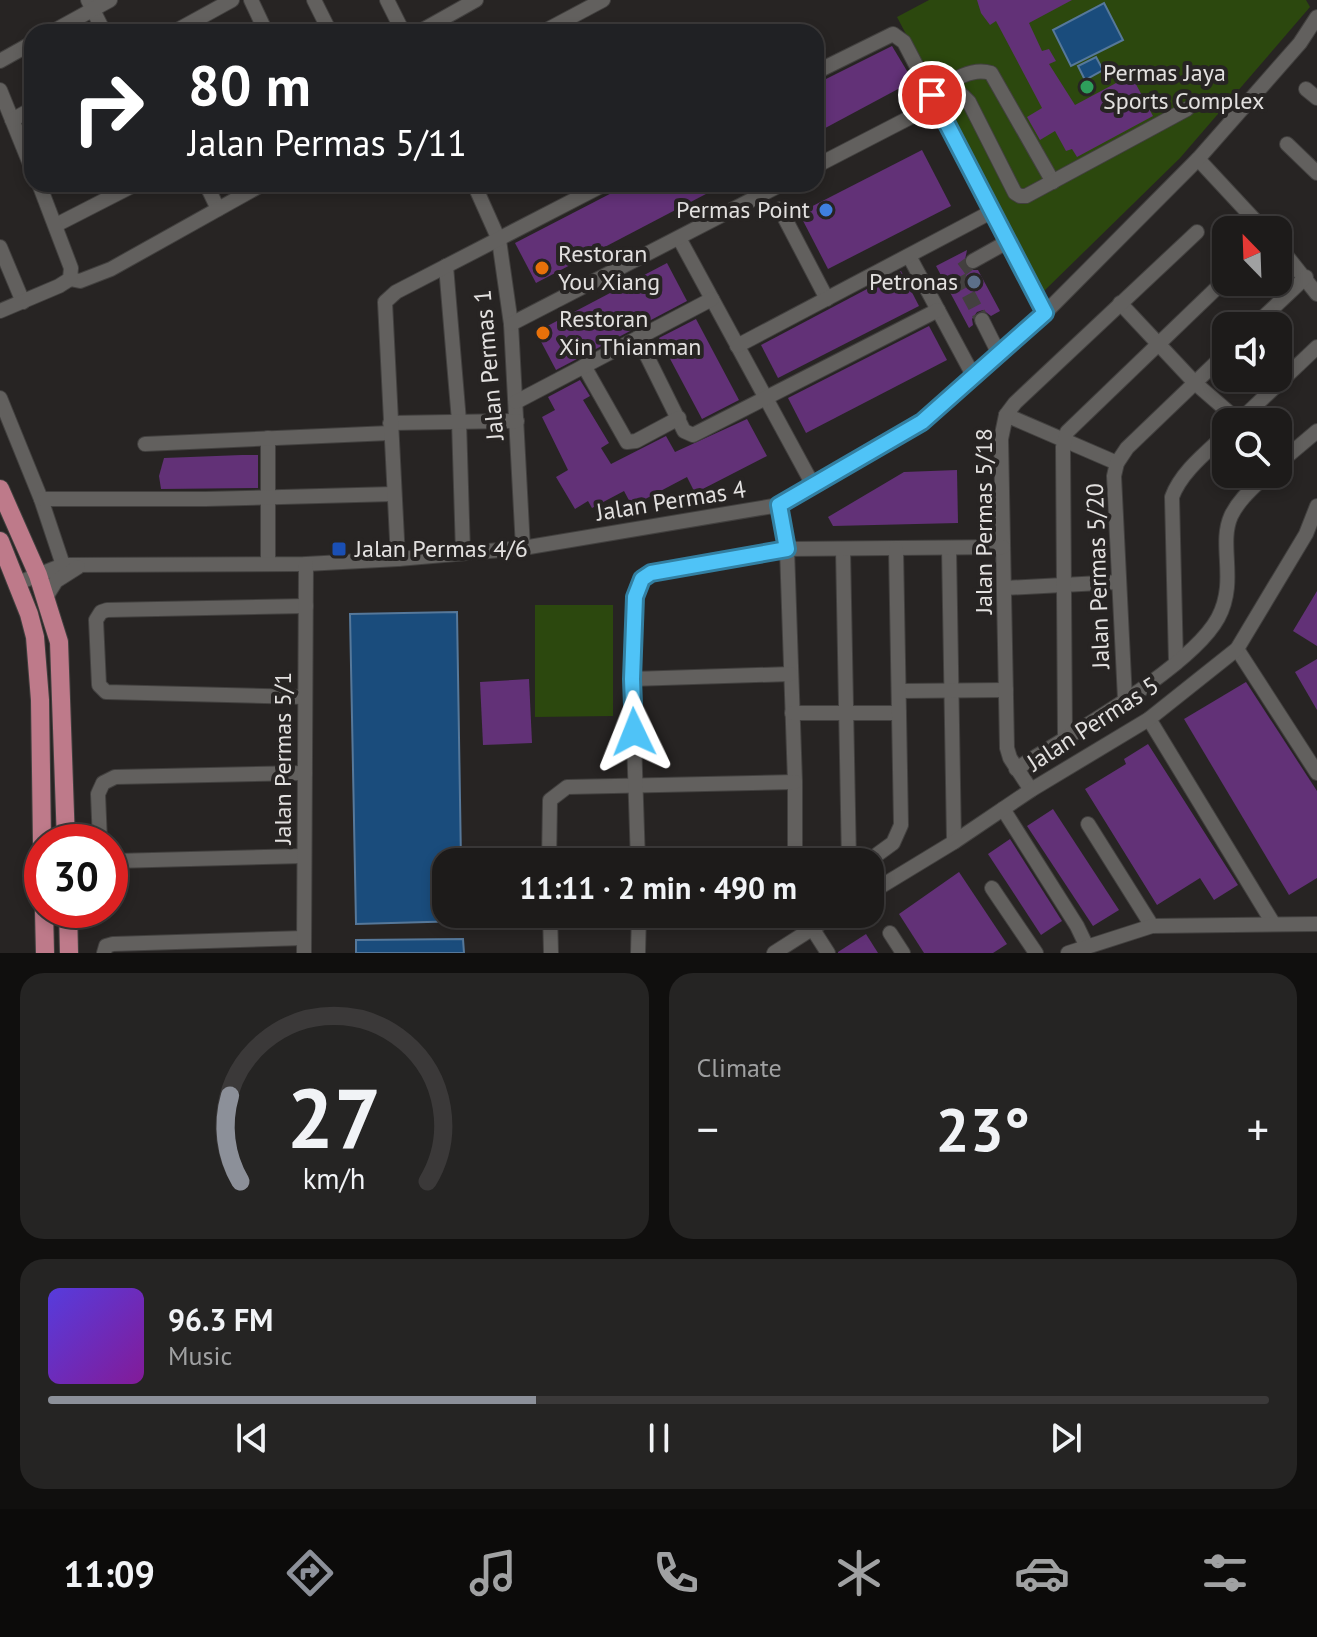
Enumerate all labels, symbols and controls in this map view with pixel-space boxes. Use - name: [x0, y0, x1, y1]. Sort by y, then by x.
- text: 80 m: [188, 49, 311, 121]
- icon: right: [56, 56, 160, 160]
- place label: Permas Jaya Sports Complex: [1103, 57, 1264, 116]
- pin: [898, 61, 966, 129]
- icon: arrive: [910, 73, 954, 117]
- marker: Permas Jaya Sports Complex: [1078, 78, 1096, 96]
- text: Jalan Permas 5/11: [188, 119, 467, 166]
- place label: Permas Point: [676, 194, 810, 225]
- marker: Permas Point: [817, 201, 835, 219]
- north arrow: [1212, 216, 1292, 296]
- map controls: [1212, 216, 1292, 488]
- place label: Restoran You Xiang: [558, 238, 660, 297]
- marker: Restoran You Xiang: [533, 259, 551, 277]
- place label: Petronas: [869, 266, 958, 297]
- marker: Petronas: [965, 273, 983, 291]
- street label: Jalan Permas 1: [466, 288, 511, 443]
- place label: Restoran Xin Thianman: [559, 303, 702, 362]
- button: sound: [1212, 312, 1292, 392]
- marker: Restoran Xin Thianman: [534, 324, 552, 342]
- button: search: [1212, 408, 1292, 488]
- street label: Jalan Permas 5/18: [968, 428, 999, 615]
- street label: Jalan Permas 4: [593, 473, 748, 528]
- street label: Jalan Permas 5/20: [1079, 483, 1116, 670]
- place label: Jalan Permas 4/6: [354, 533, 528, 564]
- marker: Jalan Permas 4/6: [330, 540, 348, 558]
- street label: Jalan Permas 5: [1020, 669, 1165, 778]
- street label: Jalan Permas 5/1: [267, 672, 298, 845]
- position arrow: [592, 690, 676, 774]
- speed limit sign: 30: [24, 824, 128, 928]
- text: 11:11 · 2 min · 490 m: [519, 868, 797, 907]
- text: Climate: [697, 1051, 782, 1084]
- text: 27: [287, 1063, 381, 1171]
- text: 23°: [936, 1090, 1030, 1168]
- text: −: [697, 1100, 719, 1157]
- text: +: [1247, 1100, 1269, 1157]
- text: km/h: [303, 1160, 366, 1197]
- text: 96.3 FM: [168, 1300, 273, 1339]
- text: Music: [168, 1339, 232, 1372]
- icon: previous: [230, 1416, 274, 1460]
- icon: pause: [637, 1416, 681, 1460]
- icon: next: [1044, 1416, 1088, 1460]
- icon: directions: [282, 1545, 338, 1601]
- icon: music: [465, 1545, 521, 1601]
- icon: phone: [648, 1545, 704, 1601]
- icon: climate: [831, 1545, 887, 1601]
- icon: car: [1014, 1545, 1070, 1601]
- icon: filters: [1197, 1545, 1253, 1601]
- text: 11:09: [64, 1550, 155, 1597]

